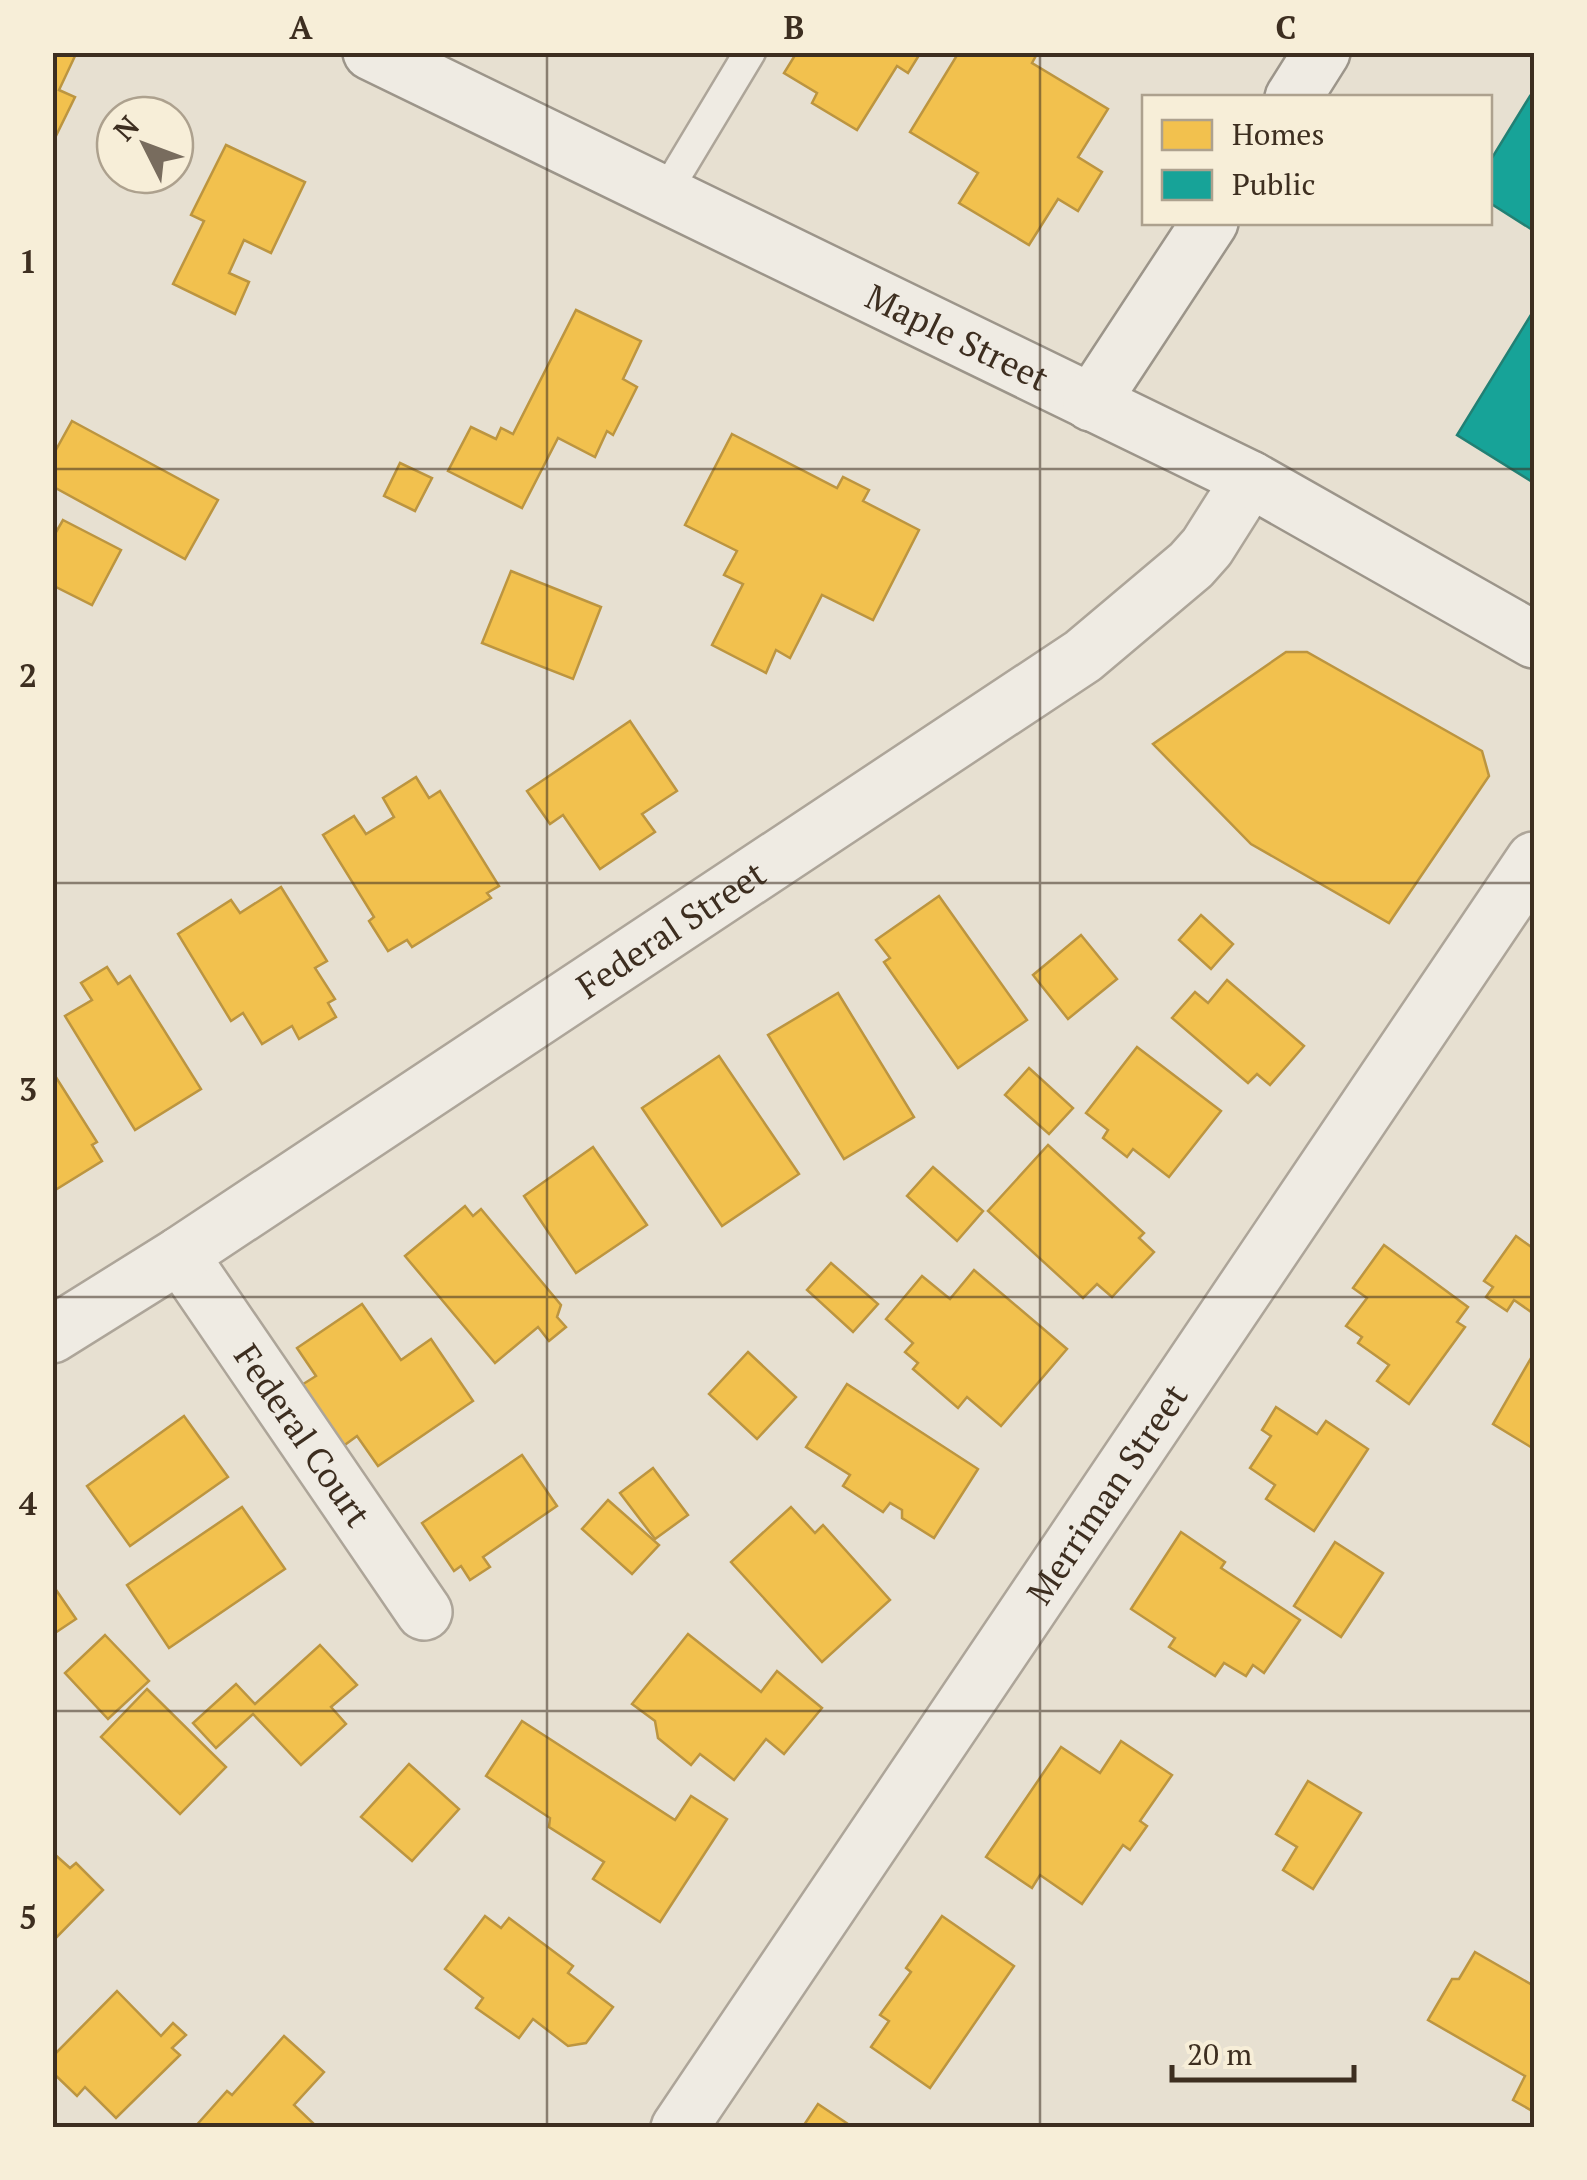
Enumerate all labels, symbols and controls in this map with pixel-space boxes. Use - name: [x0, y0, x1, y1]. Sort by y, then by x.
- text: A: [289, 6, 313, 48]
- text: B: [784, 6, 804, 48]
- text: C: [1276, 6, 1296, 48]
- north arrow: [95, 95, 195, 195]
- legend: [1142, 95, 1492, 225]
- text: N: [105, 108, 147, 148]
- text: Homes: [1232, 114, 1324, 154]
- text: Public: [1232, 164, 1315, 204]
- text: 1: [19, 240, 37, 282]
- street label: Maple Street: [858, 273, 1057, 401]
- text: 2: [19, 654, 37, 696]
- street label: Federal Street: [568, 850, 774, 1009]
- text: 3: [19, 1068, 37, 1110]
- street label: Federal Court: [224, 1335, 382, 1535]
- street label: Merriman Street: [1016, 1375, 1197, 1613]
- text: 4: [19, 1482, 37, 1524]
- text: 5: [19, 1896, 37, 1938]
- scale bar: [1172, 2020, 1354, 2082]
- text: 20 m: [1187, 2034, 1252, 2074]

